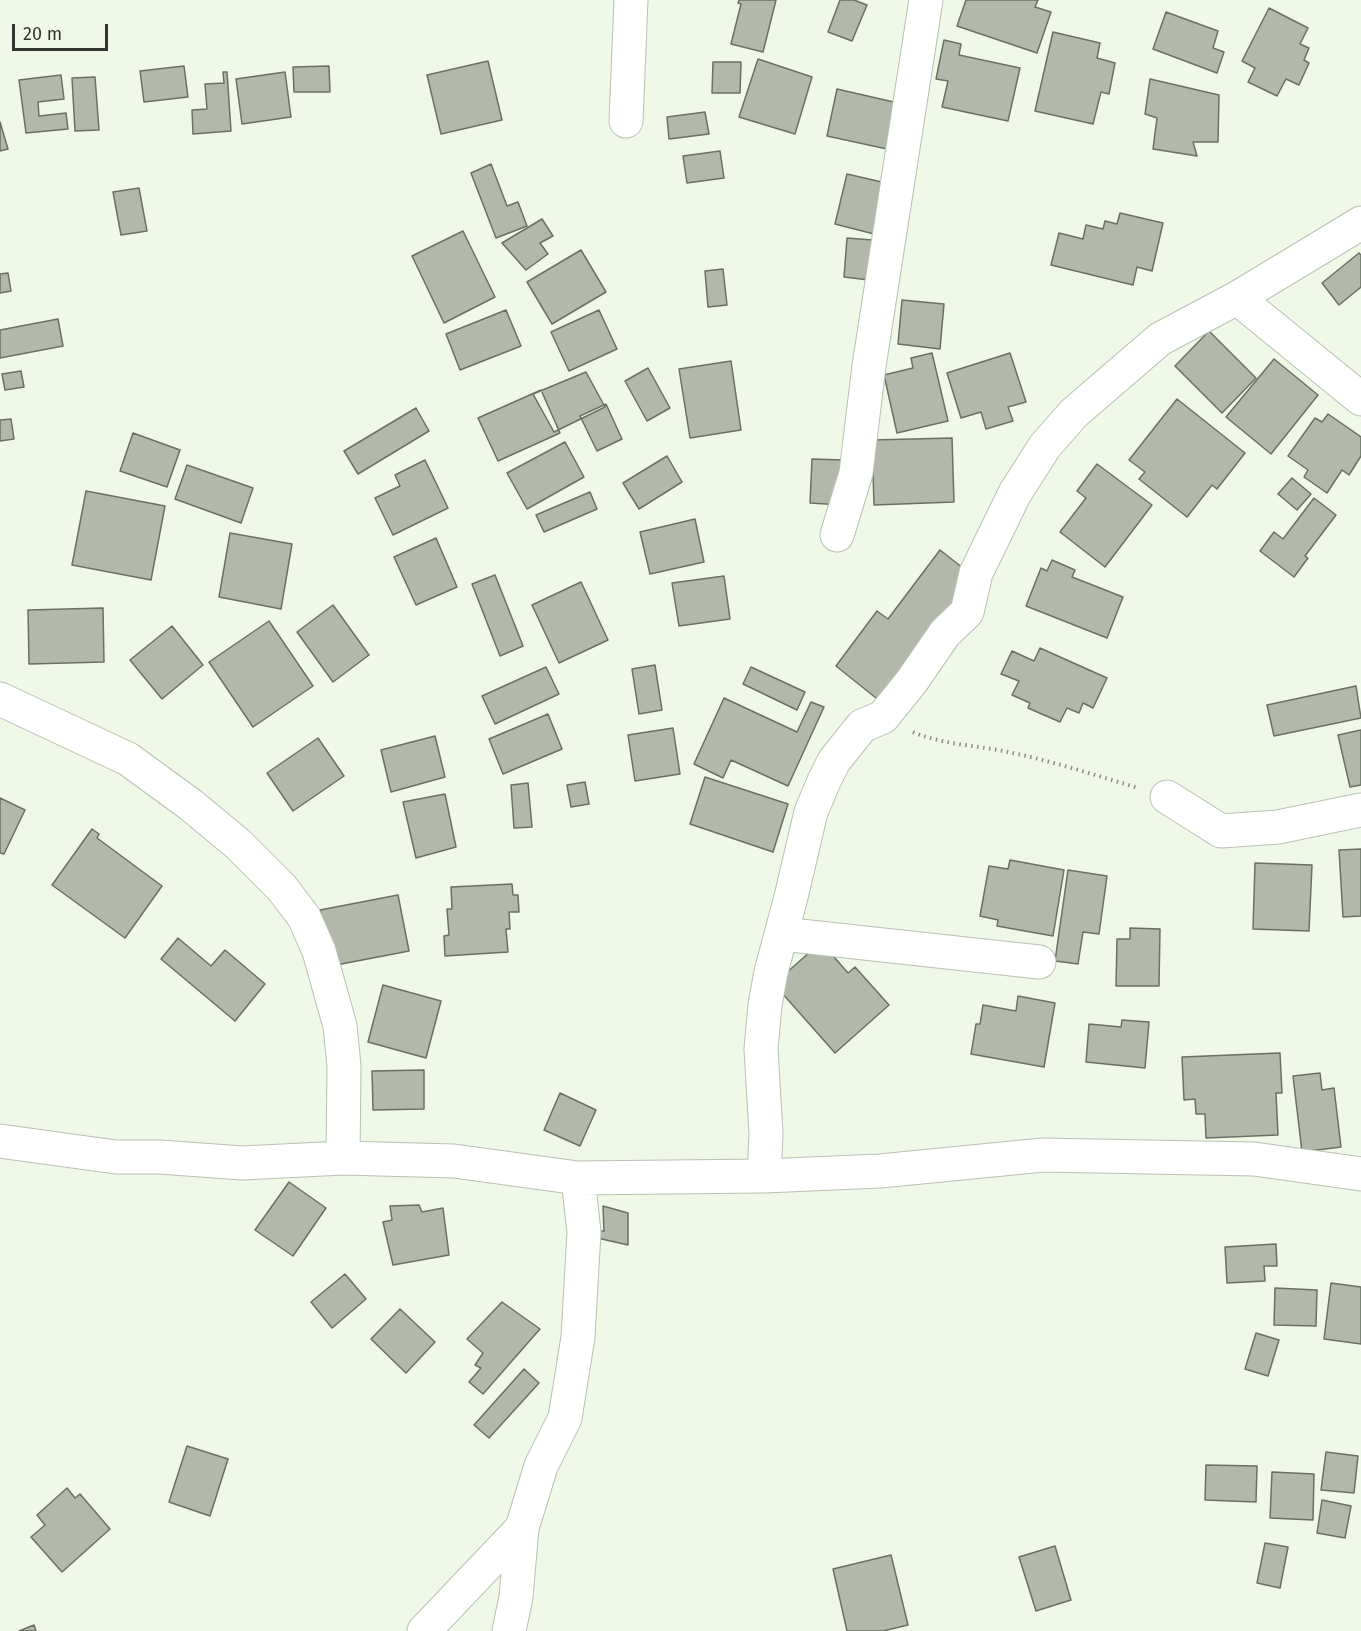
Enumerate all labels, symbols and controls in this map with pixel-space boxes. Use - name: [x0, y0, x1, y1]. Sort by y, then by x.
- scale bar: [15, 12, 111, 50]
- text: 20 m: [23, 23, 62, 45]

